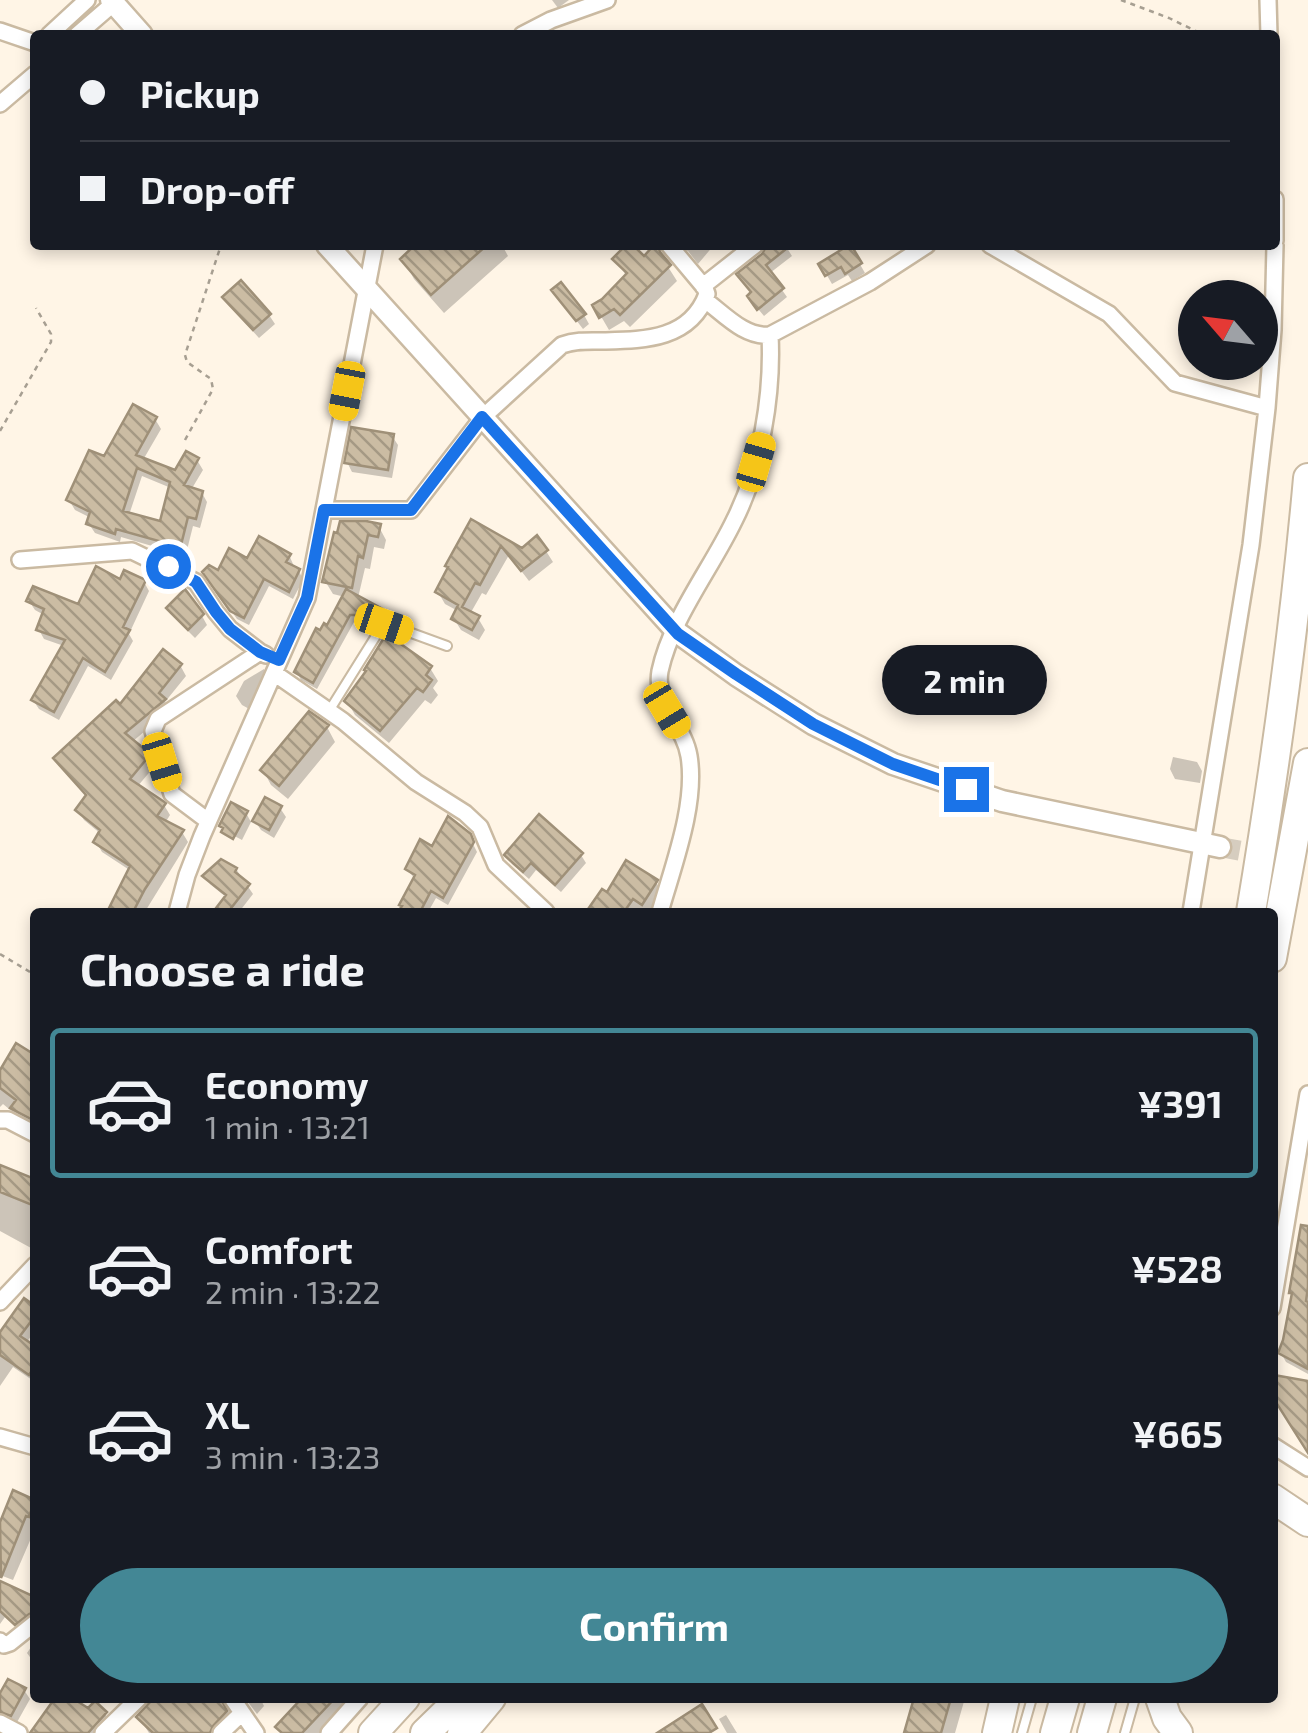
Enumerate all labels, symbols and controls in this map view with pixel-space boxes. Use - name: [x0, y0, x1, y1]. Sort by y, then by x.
- text: Pickup: [140, 70, 260, 116]
- text: Drop-off: [140, 166, 294, 212]
- north arrow: [1178, 280, 1278, 380]
- map controls: [1178, 280, 1278, 380]
- car: [327, 359, 367, 423]
- car: [733, 429, 779, 495]
- route start: [146, 544, 191, 589]
- car: [351, 600, 417, 648]
- callout: 2 min: [884, 644, 1048, 714]
- text: 2 min: [924, 661, 1005, 699]
- car: [639, 677, 695, 743]
- car: [139, 729, 185, 795]
- route end: [944, 767, 989, 812]
- text: Choose a ride: [80, 941, 365, 995]
- icon: car: [85, 1058, 175, 1148]
- text: Economy: [205, 1061, 369, 1107]
- text: ¥391: [1137, 1080, 1223, 1126]
- text: 1 min · 13:21: [205, 1107, 370, 1145]
- icon: car: [85, 1223, 175, 1313]
- text: Comfort: [205, 1226, 353, 1272]
- text: ¥528: [1131, 1245, 1223, 1291]
- text: 2 min · 13:22: [205, 1272, 381, 1310]
- icon: car: [85, 1388, 175, 1478]
- text: XL: [205, 1391, 250, 1437]
- text: ¥665: [1132, 1410, 1223, 1456]
- text: 3 min · 13:23: [205, 1437, 380, 1475]
- button: Confirm: [80, 1568, 1228, 1683]

